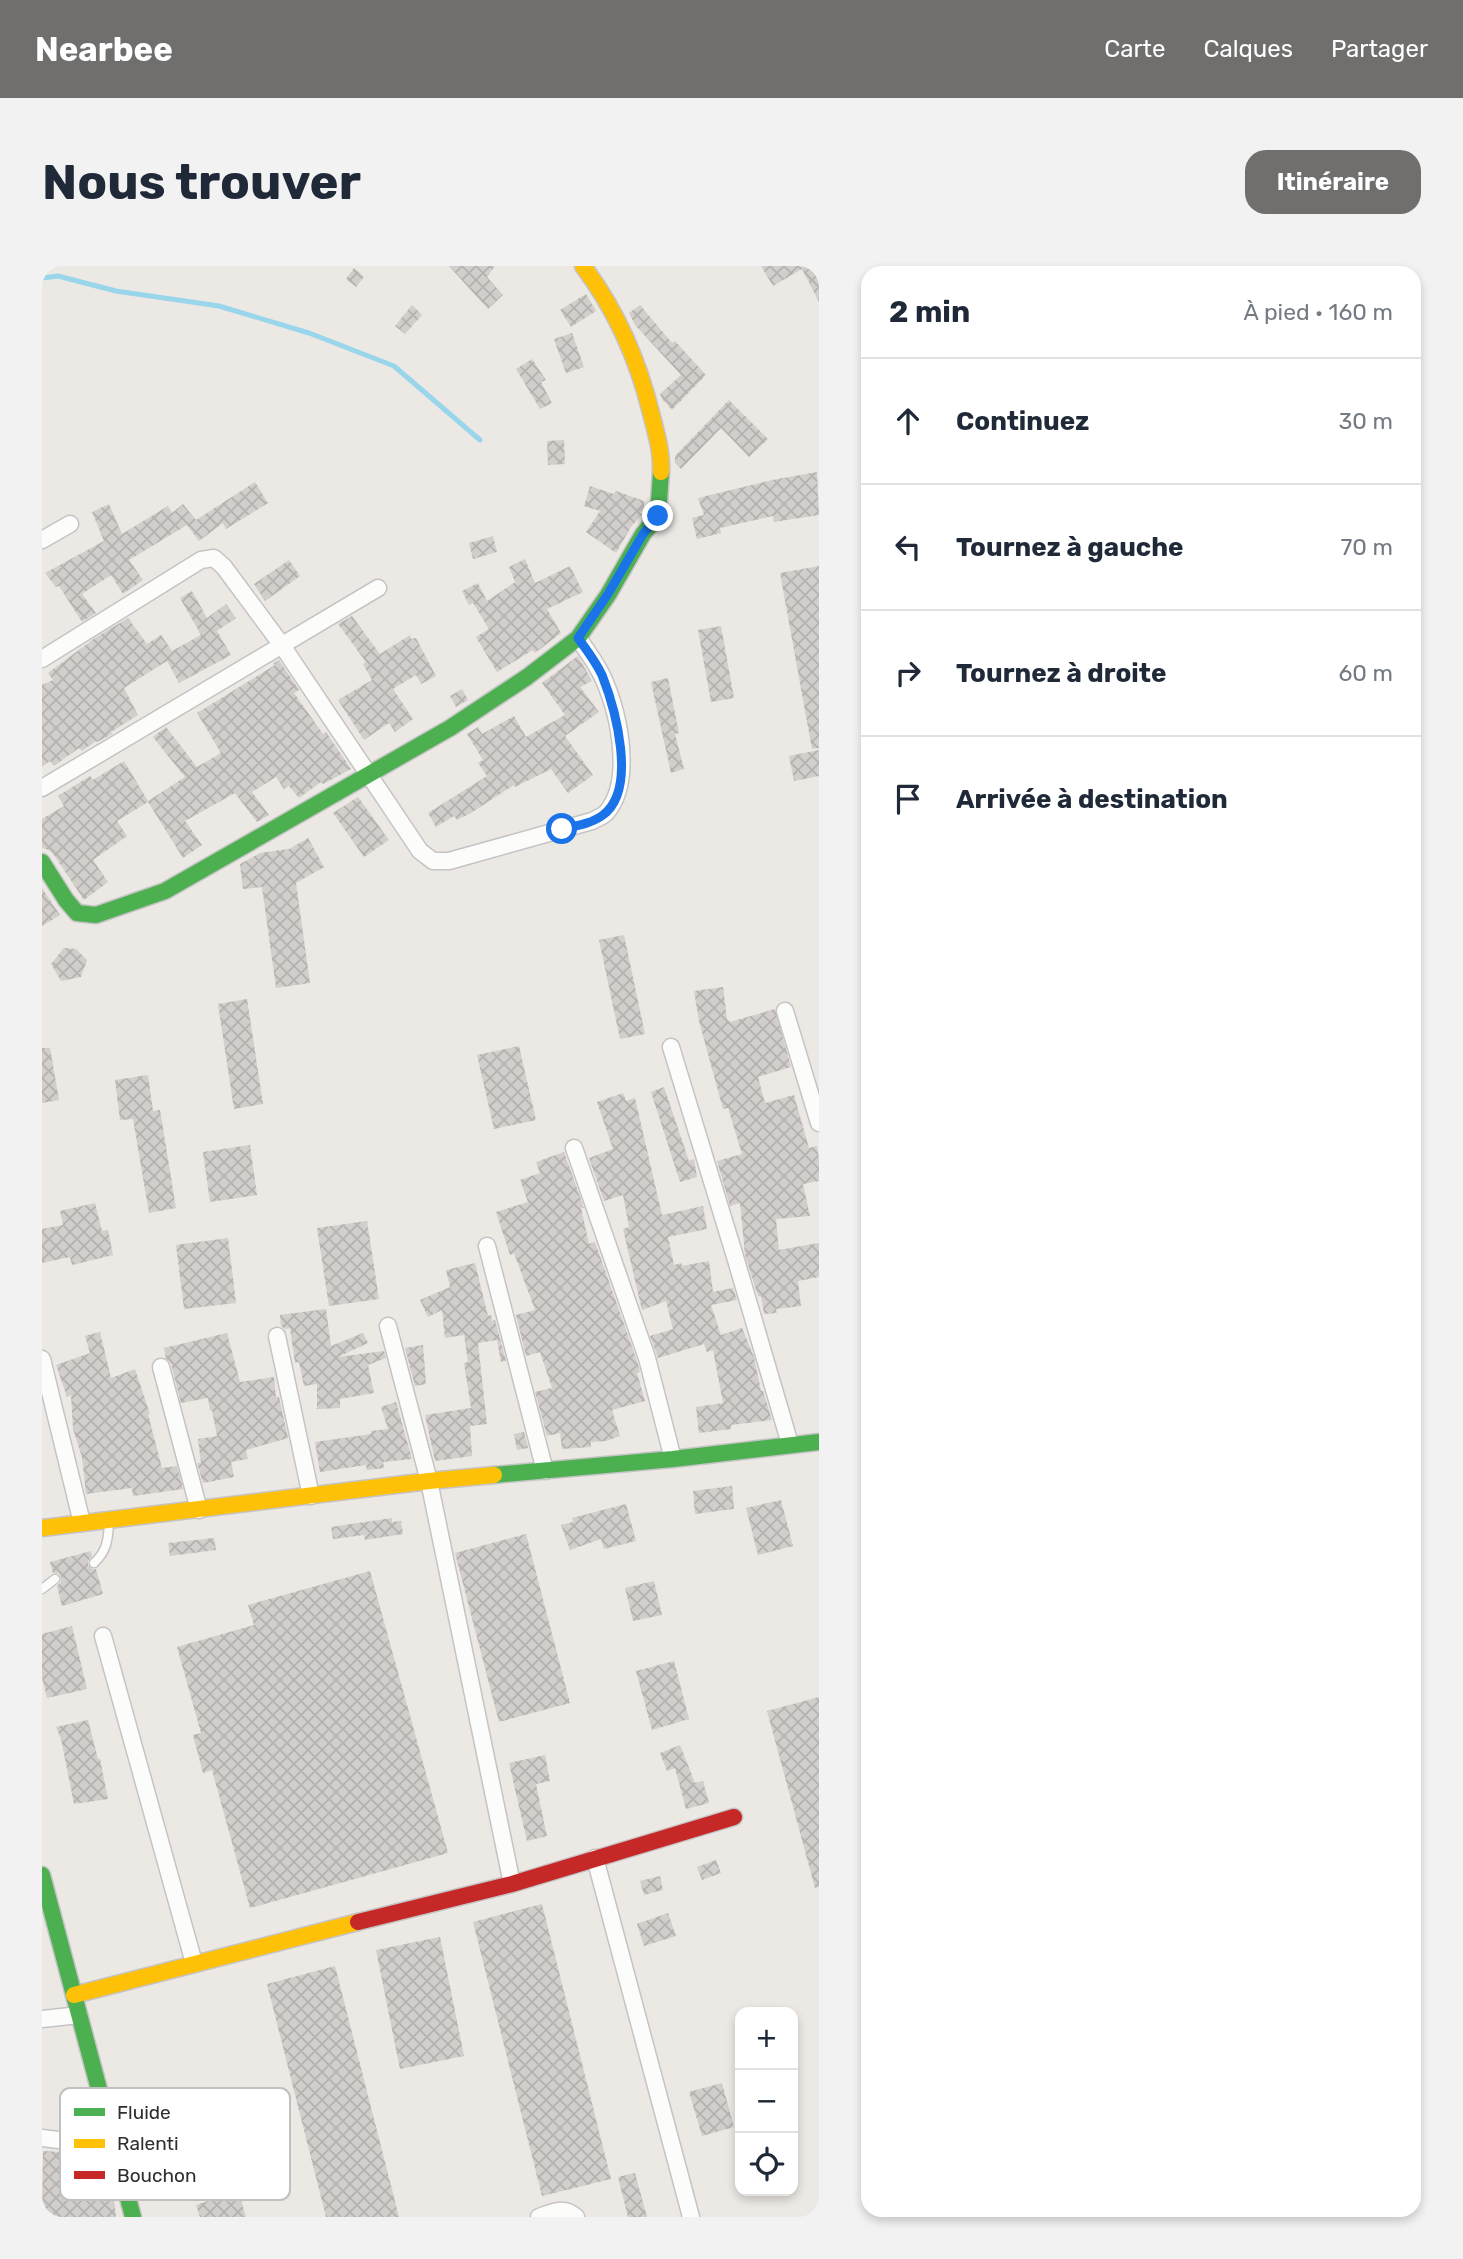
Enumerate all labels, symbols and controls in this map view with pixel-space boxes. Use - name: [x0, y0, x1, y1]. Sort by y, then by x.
- text: Nearbee: [35, 30, 173, 69]
- text: Carte: [1104, 35, 1165, 63]
- text: Calques: [1203, 35, 1293, 63]
- text: Partager: [1331, 35, 1428, 63]
- button: Itinéraire: [1245, 150, 1421, 214]
- text: Nous trouver: [42, 153, 361, 211]
- text: 2 min: [889, 294, 970, 330]
- text: À pied · 160 m: [1243, 298, 1393, 326]
- icon: ahead: [889, 402, 927, 440]
- text: Continuez: [956, 406, 1089, 437]
- text: 30 m: [1338, 407, 1393, 435]
- route end: [642, 500, 673, 531]
- icon: left: [889, 528, 927, 566]
- text: Tournez à gauche: [956, 532, 1184, 563]
- text: 70 m: [1341, 533, 1393, 561]
- icon: right: [889, 654, 927, 692]
- text: Tournez à droite: [956, 658, 1166, 689]
- text: 60 m: [1338, 659, 1393, 687]
- icon: arrive: [889, 780, 927, 818]
- text: Arrivée à destination: [956, 784, 1228, 815]
- route start: [546, 813, 577, 844]
- map controls: [735, 2007, 798, 2196]
- button: +: [735, 2007, 798, 2070]
- button: −: [735, 2070, 798, 2133]
- legend: [60, 2088, 290, 2200]
- text: Fluide: [117, 2101, 171, 2124]
- text: Ralenti: [117, 2132, 179, 2155]
- button: locate: [735, 2133, 798, 2196]
- text: Bouchon: [117, 2164, 197, 2187]

